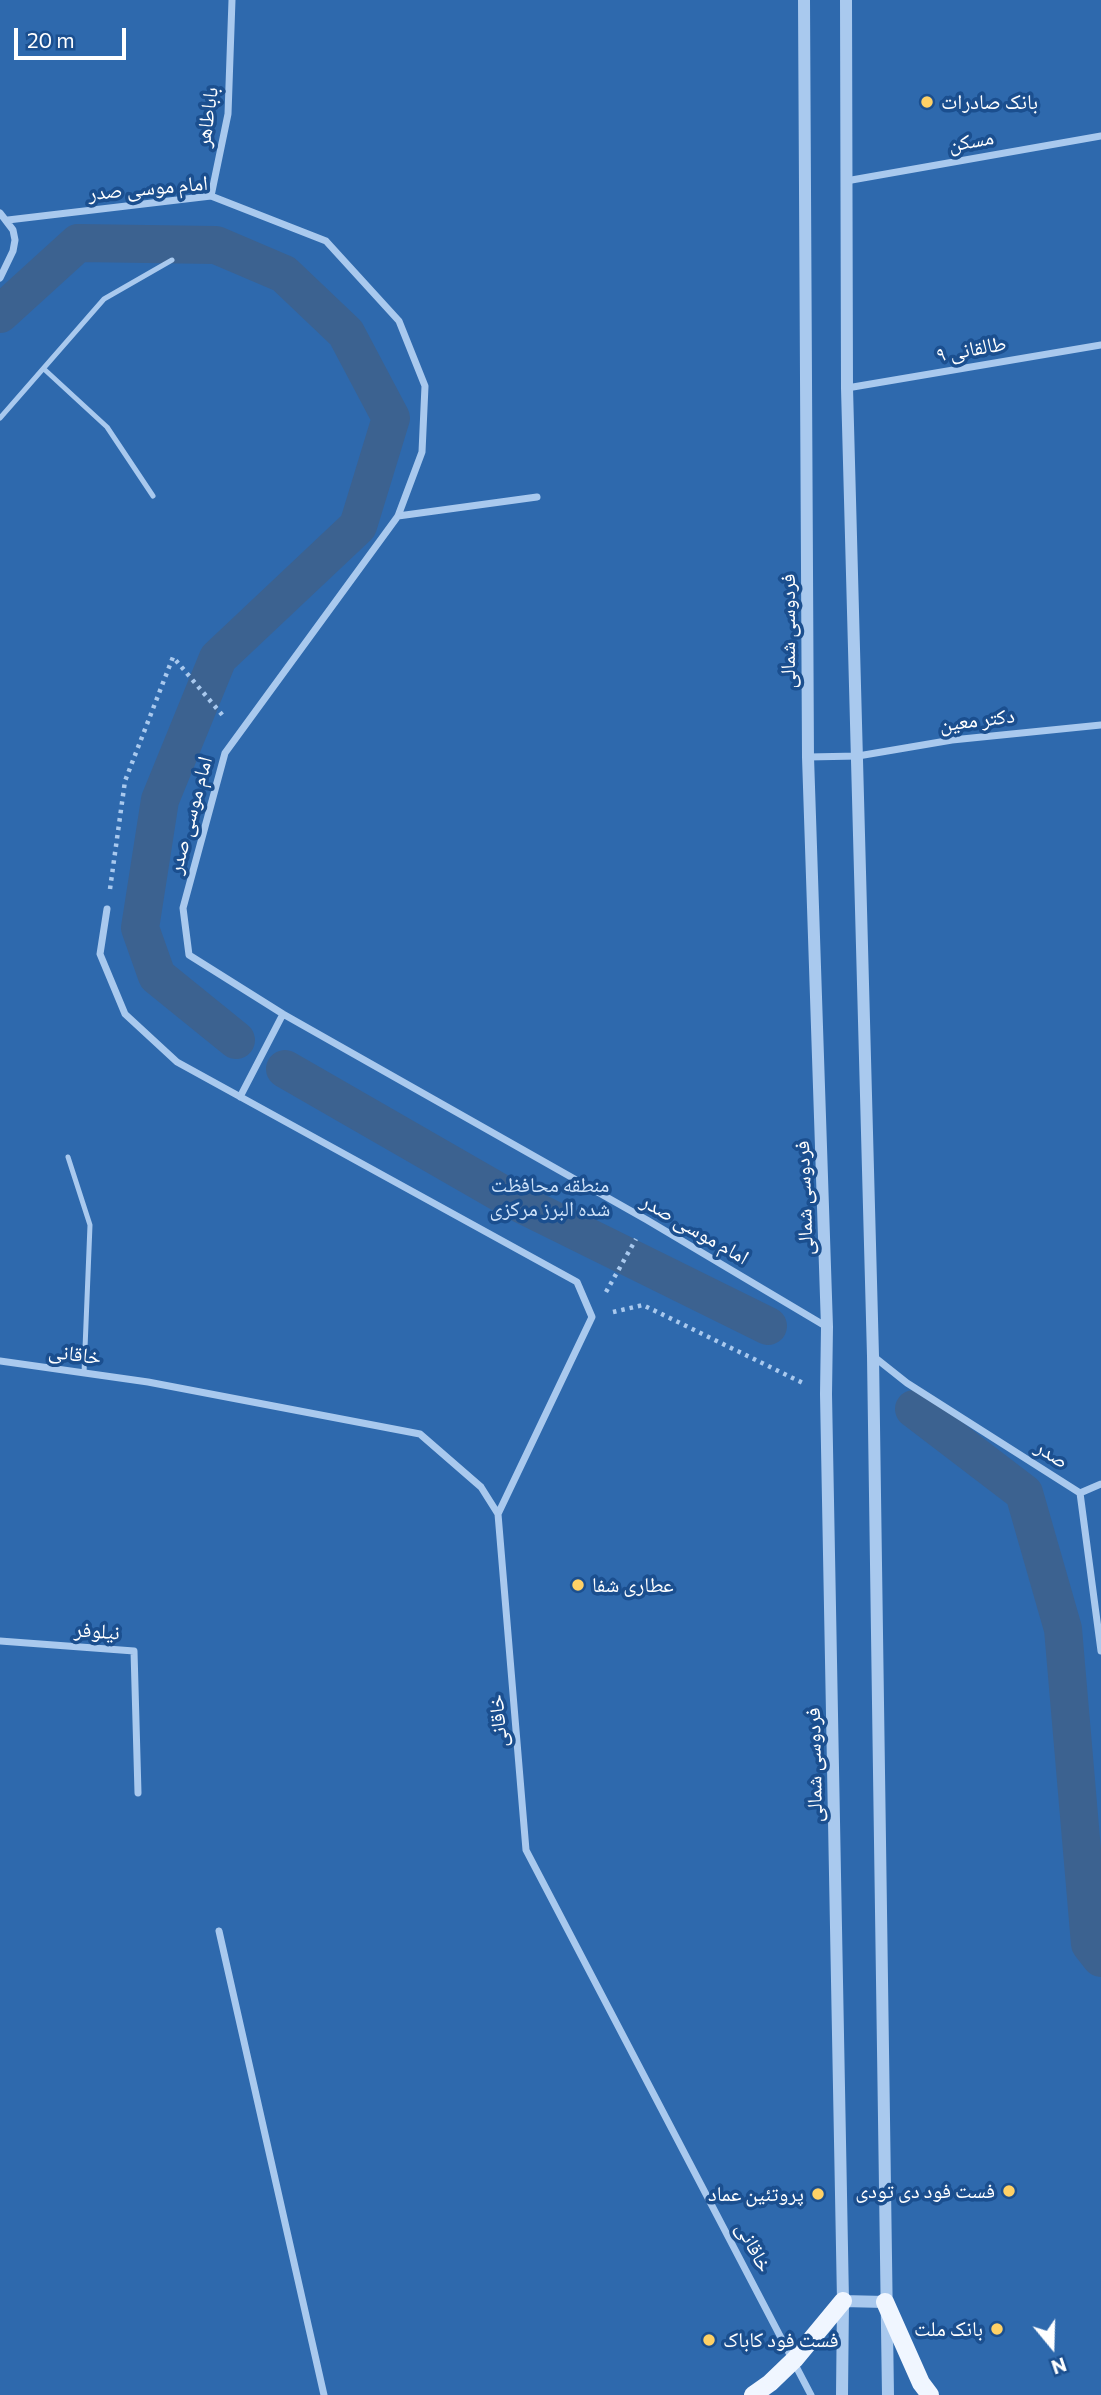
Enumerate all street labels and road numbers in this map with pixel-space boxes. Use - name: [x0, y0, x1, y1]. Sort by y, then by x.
- street label: باباطاهر: [190, 85, 224, 149]
- street label: مسکن: [946, 125, 996, 157]
- street label: امام موسی صدر: [87, 170, 209, 206]
- street label: طالقانی ۹: [934, 330, 1008, 368]
- street label: فردوسی شمالی: [775, 574, 801, 688]
- street label: دکتر معین: [938, 703, 1016, 737]
- street label: امام موسی صدر: [162, 754, 218, 876]
- street label: فردوسی شمالی: [789, 1140, 819, 1256]
- street label: امام موسی صدر: [637, 1188, 753, 1270]
- street label: خاقانی: [47, 1338, 103, 1370]
- street label: صدر: [1031, 1434, 1073, 1474]
- street label: نیلوفر: [73, 1617, 121, 1645]
- street label: خاقانی: [483, 1694, 513, 1748]
- street label: فردوسی شمالی: [800, 1707, 828, 1823]
- street label: خاقانی: [730, 2218, 778, 2276]

